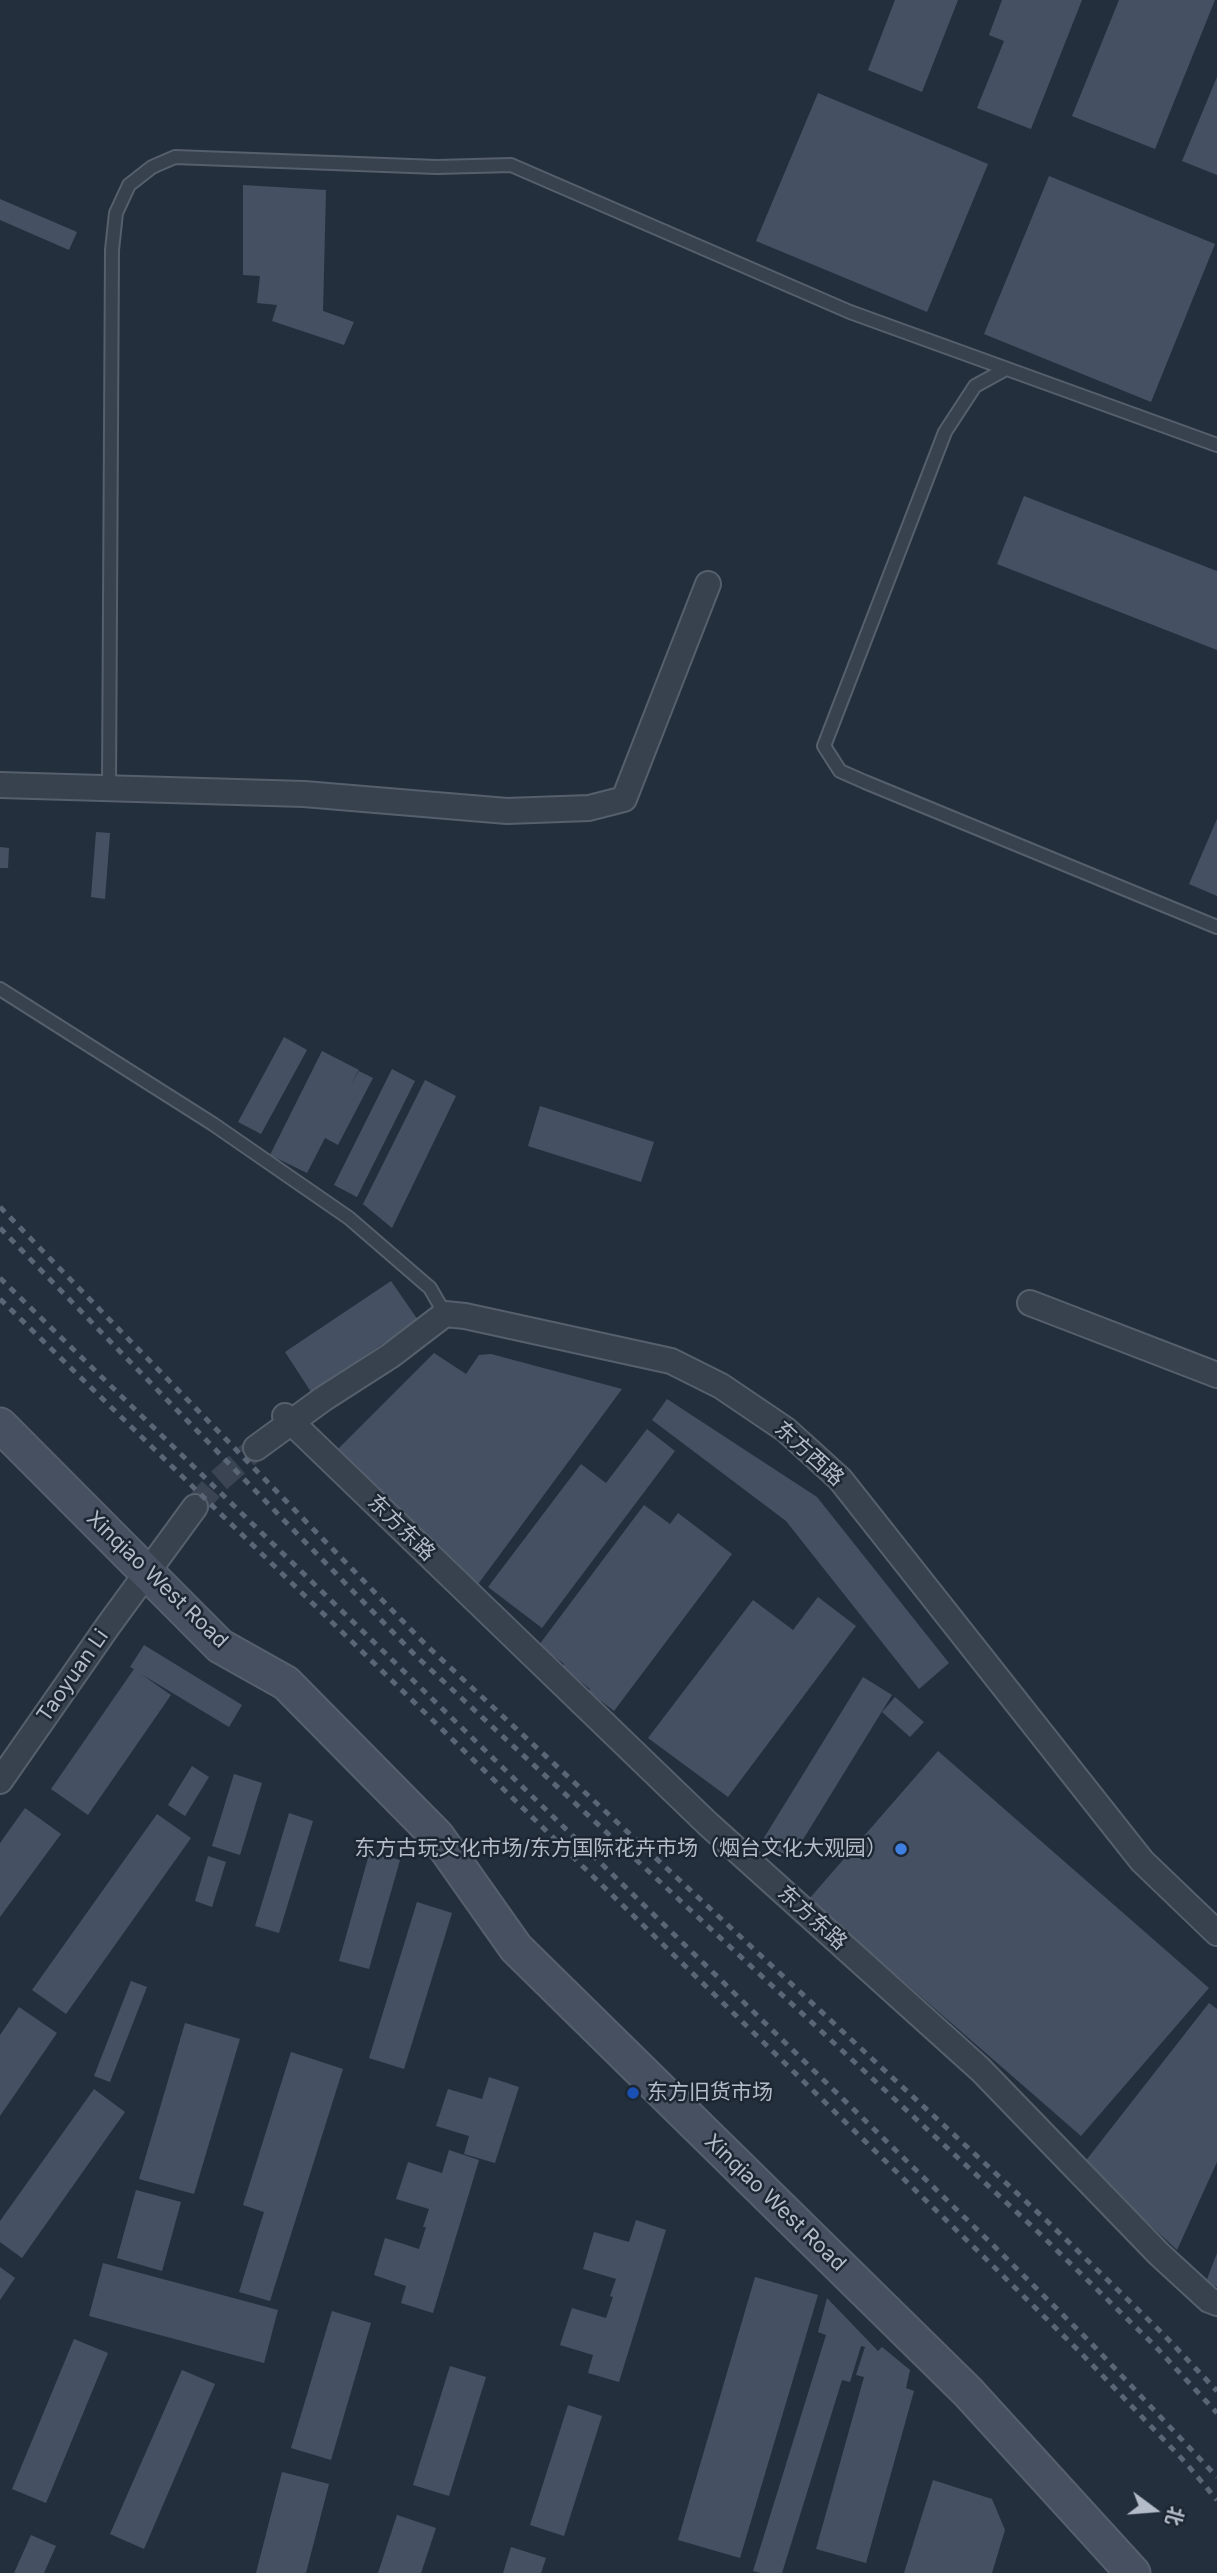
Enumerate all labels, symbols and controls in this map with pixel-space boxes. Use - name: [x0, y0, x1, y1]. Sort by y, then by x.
- street label: 东方西路: [769, 1417, 849, 1491]
- street label: 东方东路: [362, 1490, 440, 1566]
- street label: Xinqiao West Road: [81, 1506, 233, 1654]
- street label: Taoyuan Li: [32, 1625, 114, 1727]
- place label: 东方古玩文化市场/东方国际花卉市场（烟台文化大观园）: [354, 1836, 887, 1862]
- marker: 东方古玩文化市场/东方国际花卉市场（烟台文化大观园）: [893, 1841, 909, 1857]
- street label: 东方东路: [772, 1881, 852, 1955]
- place label: 东方旧货市场: [647, 2080, 773, 2106]
- marker: 东方旧货市场: [625, 2085, 641, 2101]
- street label: Xinqiao West Road: [699, 2129, 851, 2277]
- north arrow: [1119, 2475, 1189, 2545]
- text: 北: [1161, 2504, 1188, 2528]

